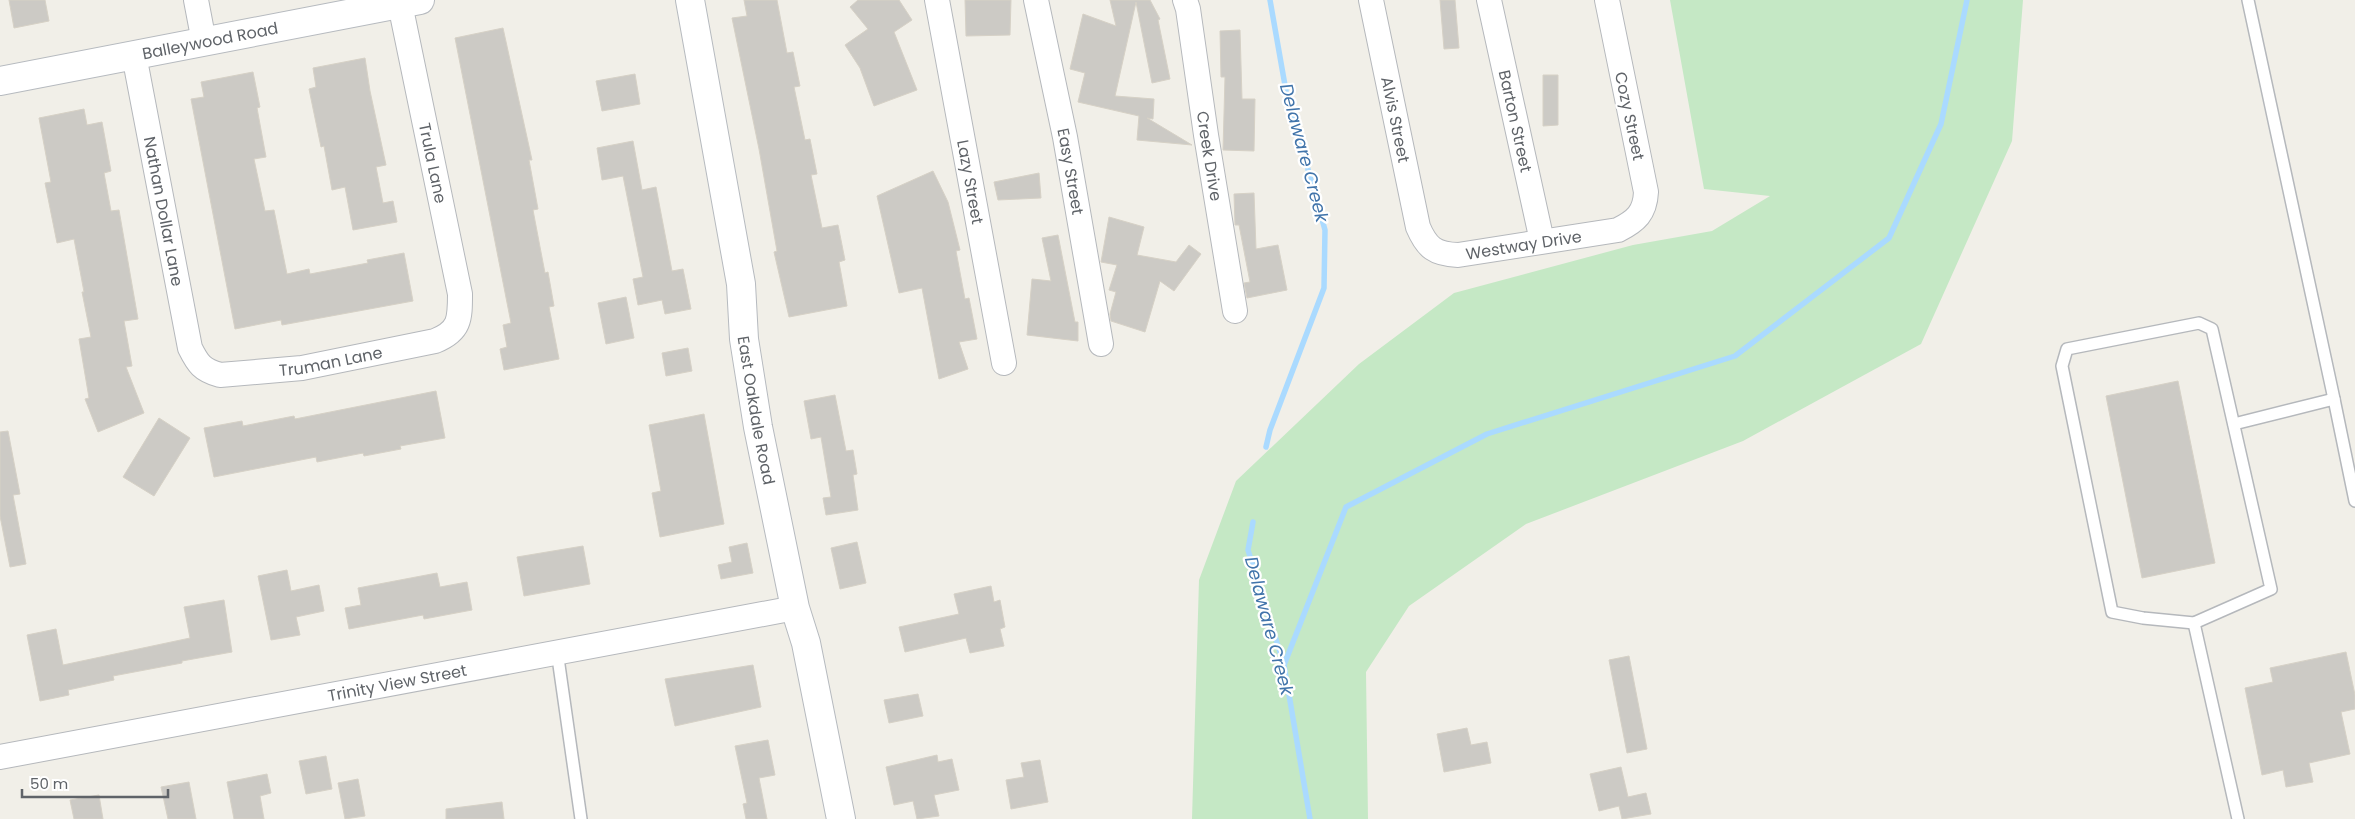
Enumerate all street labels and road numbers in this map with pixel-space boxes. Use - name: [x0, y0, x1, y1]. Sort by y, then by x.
- street label: Balleywood Road: [140, 17, 280, 65]
- street label: Barton Street: [1493, 68, 1538, 175]
- street label: Cozy Street: [1609, 70, 1650, 163]
- street label: Alvis Street: [1375, 75, 1415, 165]
- street label: Creek Drive: [1191, 110, 1228, 203]
- street label: Trula Lane: [413, 121, 452, 206]
- street label: Easy Street: [1051, 126, 1089, 217]
- street label: Nathan Dollar Lane: [138, 134, 189, 288]
- street label: Lazy Street: [951, 138, 989, 226]
- street label: Westway Drive: [1464, 225, 1583, 266]
- street label: East Oakdale Road: [732, 334, 781, 487]
- street label: Truman Lane: [278, 341, 384, 382]
- street label: Trinity View Street: [326, 659, 469, 707]

